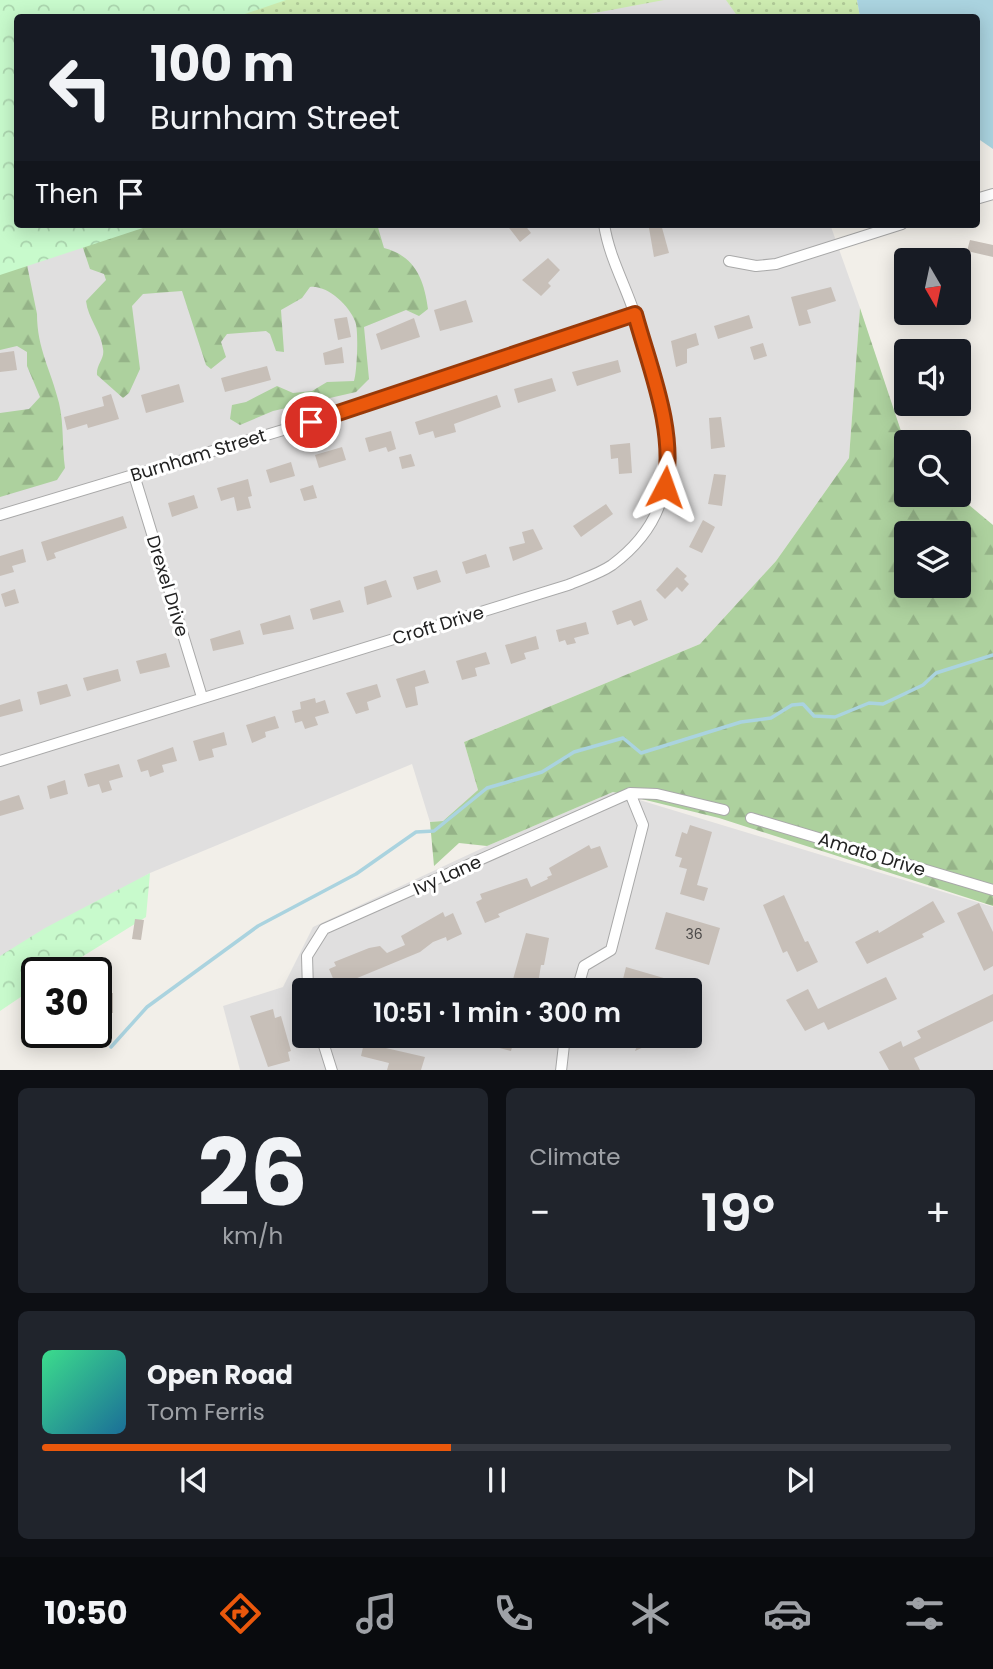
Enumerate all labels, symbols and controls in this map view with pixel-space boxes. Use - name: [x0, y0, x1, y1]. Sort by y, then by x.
- text: 100 m: [150, 30, 295, 98]
- icon: left: [35, 42, 126, 133]
- text: Burnham Street: [150, 95, 400, 140]
- icon: arrive: [112, 175, 150, 213]
- text: Then: [35, 176, 98, 212]
- north arrow: [894, 248, 971, 326]
- map controls: [894, 248, 971, 598]
- button: sound: [894, 339, 971, 416]
- pin: [281, 392, 341, 452]
- icon: arrive: [292, 403, 330, 441]
- street label: Burnham Street: [127, 423, 269, 487]
- button: search: [894, 430, 971, 507]
- position arrow: [628, 450, 702, 524]
- button: layers: [894, 521, 971, 598]
- street label: Drexel Drive: [141, 532, 195, 640]
- street label: Croft Drive: [389, 599, 487, 651]
- street label: Amato Drive: [815, 826, 929, 882]
- street label: Ivy Lane: [409, 849, 485, 901]
- house number: 36: [685, 924, 703, 944]
- speed limit sign: 30: [21, 957, 112, 1048]
- text: 10:51 · 1 min · 300 m: [373, 995, 621, 1031]
- text: 26: [198, 1109, 308, 1237]
- text: Climate: [530, 1141, 620, 1173]
- text: 19°: [701, 1176, 775, 1249]
- text: −: [530, 1186, 550, 1239]
- text: +: [925, 1186, 951, 1239]
- text: km/h: [222, 1220, 283, 1252]
- text: Open Road: [147, 1357, 293, 1393]
- text: Tom Ferris: [147, 1396, 265, 1428]
- icon: previous: [175, 1461, 213, 1499]
- icon: pause: [478, 1461, 516, 1499]
- icon: next: [781, 1461, 819, 1499]
- icon: directions: [216, 1589, 265, 1638]
- icon: music: [352, 1589, 401, 1638]
- icon: phone: [489, 1589, 538, 1638]
- icon: climate: [626, 1589, 675, 1638]
- icon: car: [763, 1589, 812, 1638]
- icon: filters: [900, 1589, 949, 1638]
- text: 10:50: [44, 1590, 128, 1635]

